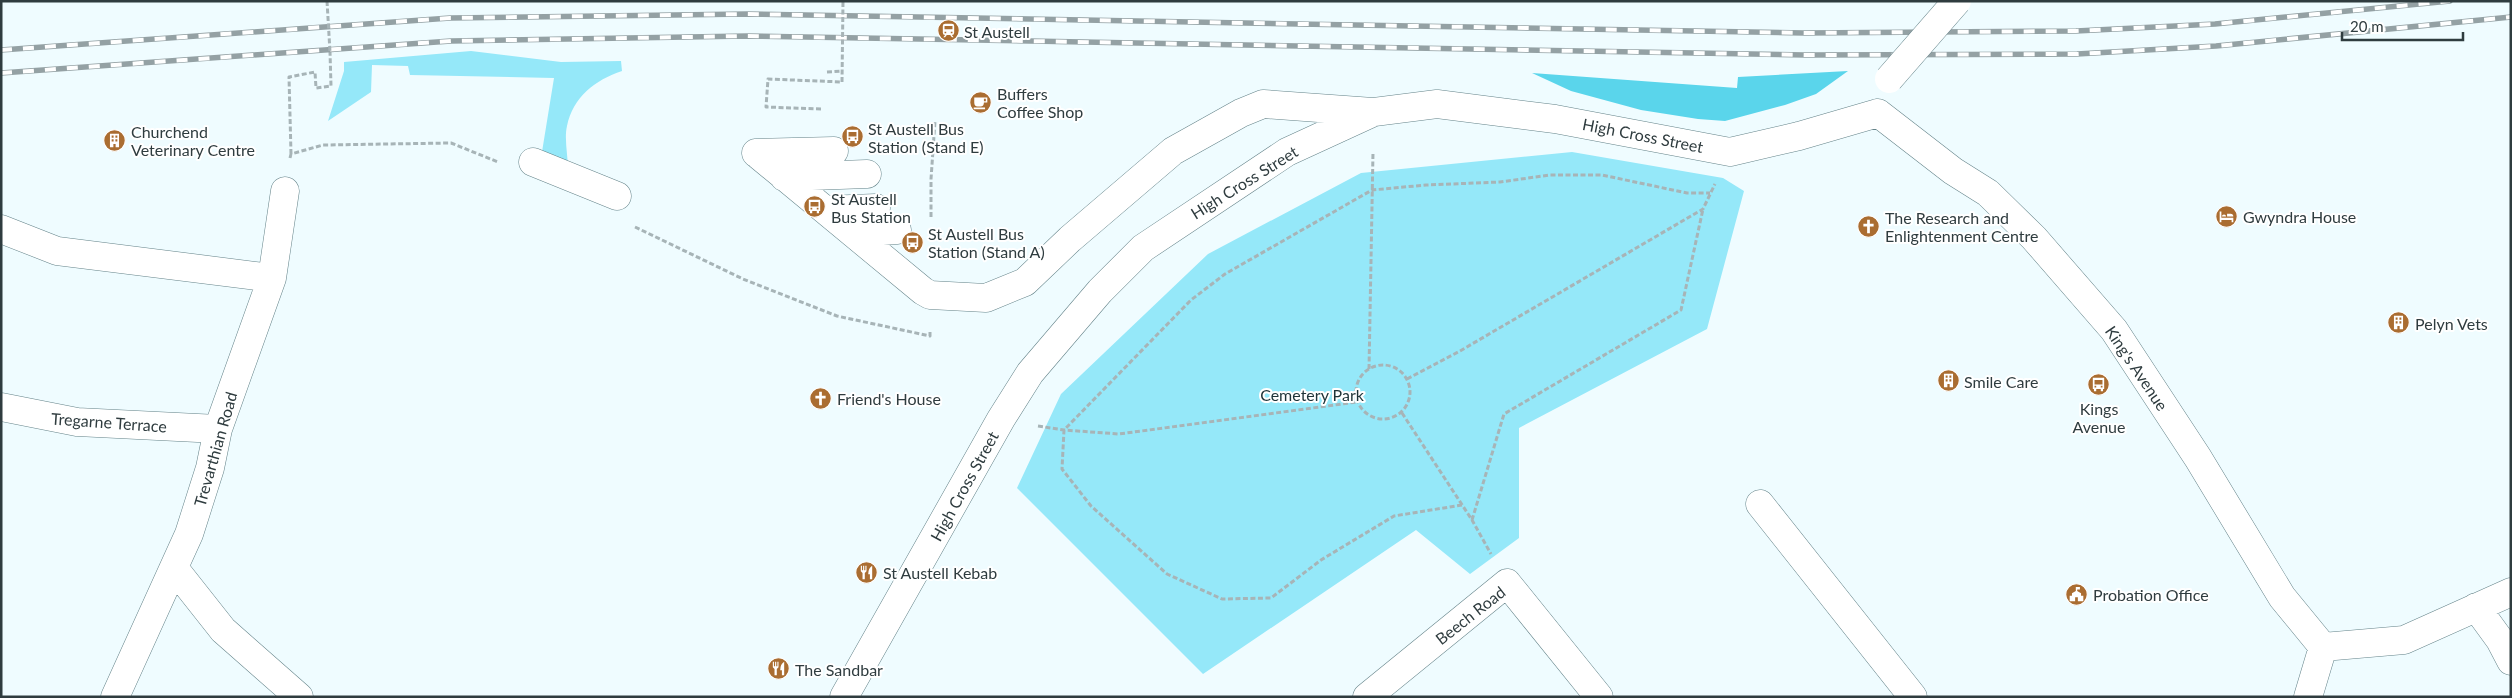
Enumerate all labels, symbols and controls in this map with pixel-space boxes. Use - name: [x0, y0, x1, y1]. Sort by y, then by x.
- scale bar: [2342, 10, 2463, 42]
- text: 20 m: [2350, 17, 2384, 35]
- station icon: St Austell: [936, 19, 960, 43]
- place label: St Austell: [964, 22, 1030, 41]
- place label: Buffers Coffee Shop: [997, 84, 1083, 121]
- cafe icon: Buffers Coffee Shop: [969, 90, 993, 114]
- street label: High Cross Street: [1581, 114, 1705, 156]
- place label: St Austell Bus Station (Stand E): [868, 119, 984, 156]
- place label: Churchend Veterinary Centre: [131, 122, 255, 159]
- bus stop icon: St Austell Bus Station (Stand E): [840, 125, 864, 149]
- building icon: Churchend Veterinary Centre: [103, 128, 127, 152]
- street label: High Cross Street: [1187, 141, 1301, 223]
- place label: St Austell Bus Station: [831, 189, 911, 226]
- bus stop icon: St Austell Bus Station: [803, 195, 827, 219]
- hotel icon: Gwyndra House: [2215, 204, 2239, 228]
- place label: Gwyndra House: [2243, 207, 2356, 226]
- place label: The Research and Enlightenment Centre: [1885, 208, 2039, 245]
- church icon: The Research and Enlightenment Centre: [1857, 214, 1881, 238]
- place label: St Austell Bus Station (Stand A): [928, 224, 1045, 261]
- bus stop icon: St Austell Bus Station (Stand A): [900, 230, 924, 254]
- building icon: Pelyn Vets: [2387, 311, 2411, 335]
- place label: Pelyn Vets: [2415, 314, 2488, 333]
- street label: King's Avenue: [2102, 322, 2172, 414]
- building icon: Smile Care: [1936, 369, 1960, 393]
- place label: Smile Care: [1964, 372, 2038, 391]
- bus stop icon: Kings Avenue: [2087, 372, 2111, 396]
- park label: Cemetery Park: [1260, 385, 1365, 404]
- church icon: Friend's House: [809, 386, 833, 410]
- place label: Friend's House: [837, 389, 941, 408]
- street label: Trevarthian Road: [190, 390, 240, 508]
- place label: Kings Avenue: [2073, 399, 2125, 436]
- street label: Tregarne Terrace: [50, 408, 168, 436]
- street label: High Cross Street: [926, 428, 1002, 544]
- restaurant icon: St Austell Kebab: [855, 560, 879, 584]
- place label: St Austell Kebab: [883, 563, 997, 582]
- street label: Beech Road: [1431, 582, 1509, 648]
- public building icon: Probation Office: [2065, 582, 2089, 606]
- place label: Probation Office: [2093, 585, 2209, 604]
- restaurant icon: The Sandbar: [767, 657, 791, 681]
- place label: The Sandbar: [795, 660, 883, 679]

